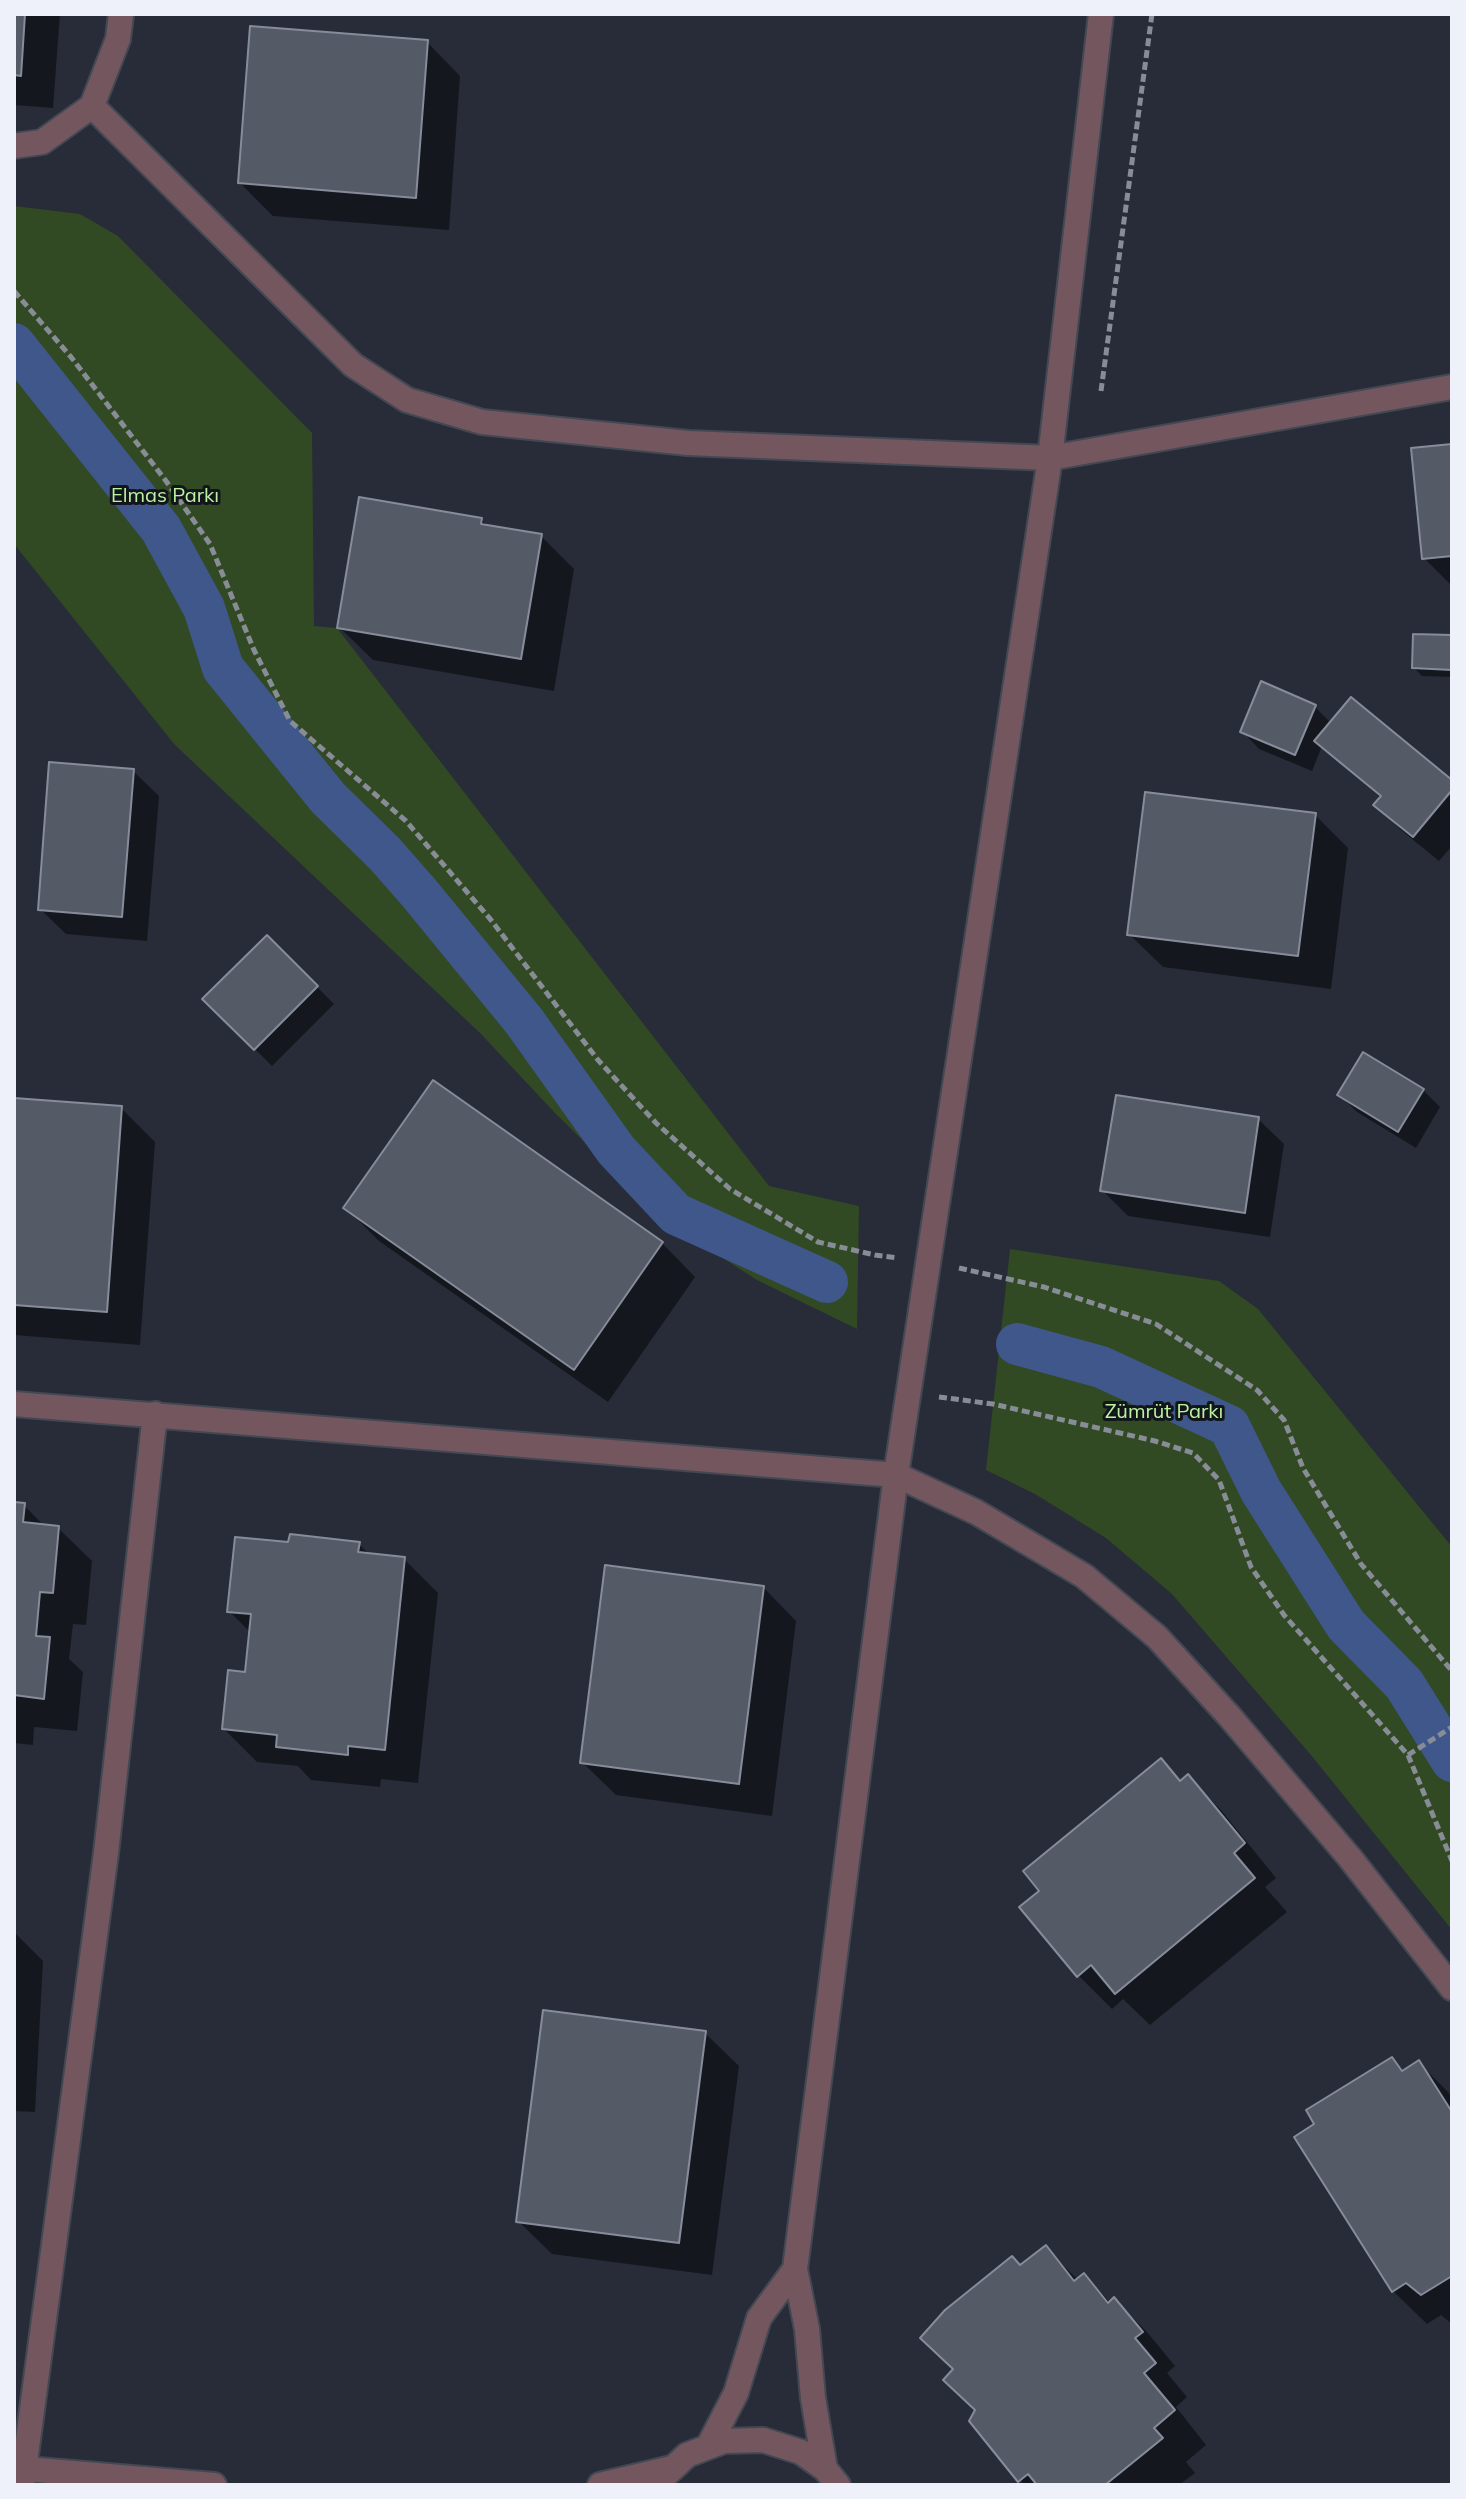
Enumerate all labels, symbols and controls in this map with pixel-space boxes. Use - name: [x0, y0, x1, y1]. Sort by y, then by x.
- park label: Elmas Parkı: [111, 484, 219, 508]
- park label: Zümrüt Parkı: [1105, 1400, 1223, 1424]

